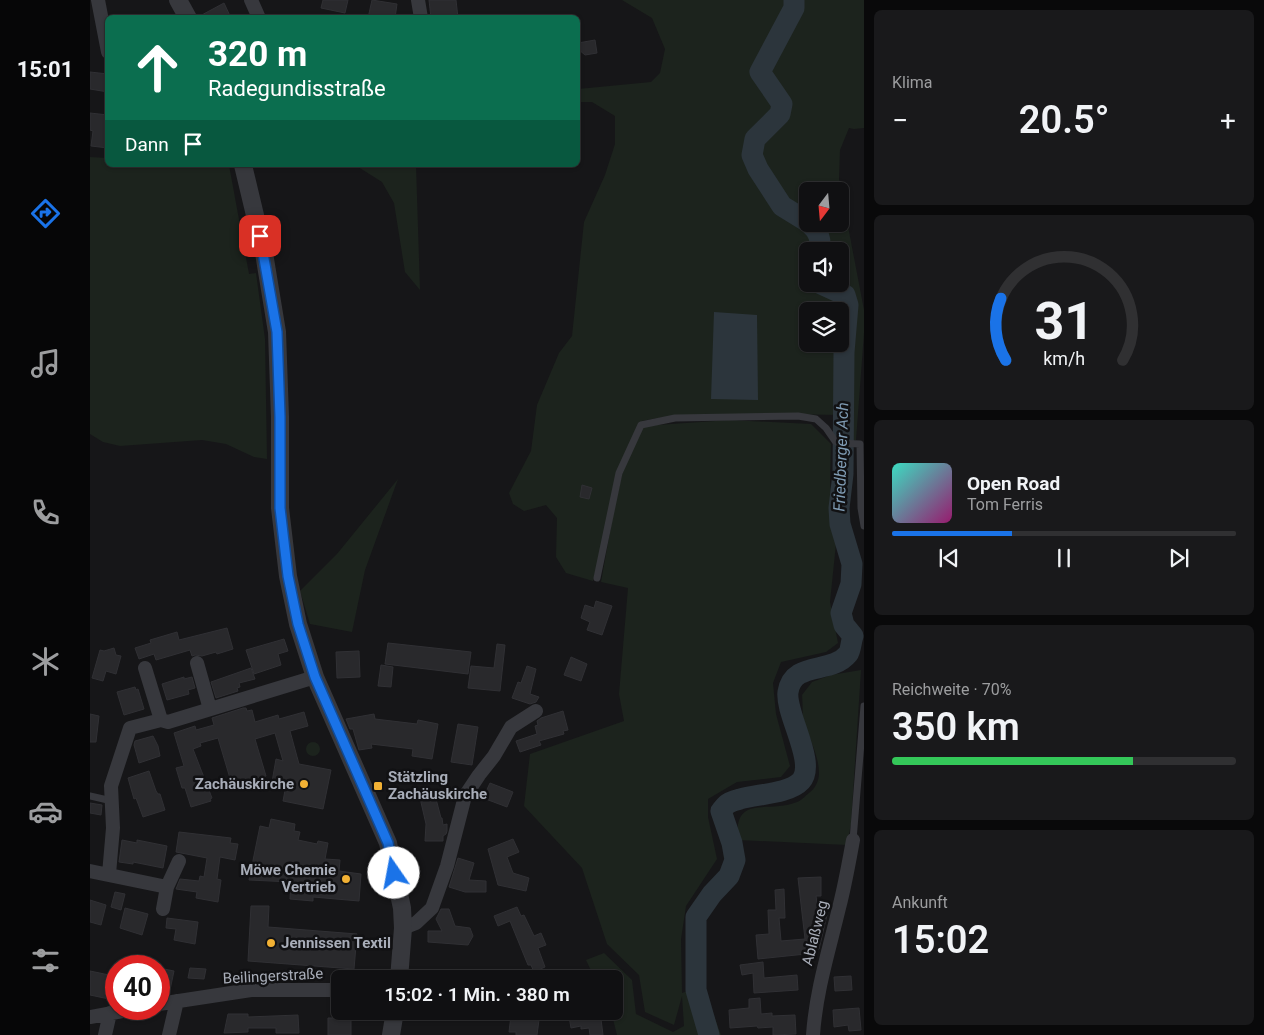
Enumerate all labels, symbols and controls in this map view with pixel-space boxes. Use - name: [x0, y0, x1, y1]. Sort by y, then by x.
- text: 320 m: [208, 34, 307, 75]
- icon: ahead: [125, 35, 190, 100]
- text: 15:01: [17, 57, 73, 82]
- text: Klima: [892, 73, 933, 92]
- text: Radegundisstraße: [208, 76, 386, 101]
- text: 20.5°: [1019, 98, 1109, 142]
- text: −: [892, 104, 908, 137]
- text: +: [1220, 104, 1236, 137]
- icon: arrive: [179, 130, 207, 158]
- text: Dann: [125, 133, 169, 156]
- north arrow: [799, 182, 849, 232]
- map controls: [799, 182, 849, 352]
- icon: directions: [28, 196, 63, 231]
- pin: [239, 215, 281, 257]
- icon: arrive: [246, 222, 274, 250]
- button: sound: [799, 242, 849, 292]
- text: 31: [1034, 291, 1094, 352]
- button: layers: [799, 302, 849, 352]
- icon: music: [28, 346, 63, 381]
- text: km/h: [1043, 348, 1085, 369]
- water label: Friedberger Ach: [830, 402, 852, 512]
- text: Open Road: [967, 472, 1060, 495]
- icon: phone: [28, 495, 63, 530]
- text: Tom Ferris: [967, 495, 1043, 514]
- icon: previous: [935, 544, 963, 572]
- icon: pause: [1050, 544, 1078, 572]
- icon: next: [1165, 544, 1193, 572]
- icon: climate: [28, 644, 63, 679]
- text: Reichweite · 70%: [892, 680, 1011, 699]
- text: 350 km: [892, 705, 1020, 749]
- place label: Stätzling Zachäuskirche: [388, 768, 487, 803]
- place label: Zachäuskirche: [195, 775, 294, 793]
- marker: Zachäuskirche: [298, 778, 310, 790]
- marker: Stätzling Zachäuskirche: [372, 780, 384, 792]
- icon: car: [28, 794, 63, 829]
- position arrow: [367, 846, 419, 898]
- place label: Möwe Chemie Vertrieb: [240, 861, 336, 896]
- marker: Möwe Chemie Vertrieb: [340, 873, 352, 885]
- text: Ankunft: [892, 893, 948, 912]
- street label: Ablaßweg: [798, 899, 832, 967]
- text: 15:02: [892, 918, 989, 962]
- place label: Jennissen Textil: [281, 934, 391, 952]
- marker: Jennissen Textil: [265, 937, 277, 949]
- icon: filters: [28, 943, 63, 978]
- speed limit sign: 40: [105, 955, 170, 1020]
- street label: Beilingerstraße: [222, 964, 324, 988]
- text: 15:02 · 1 Min. · 380 m: [384, 983, 570, 1006]

